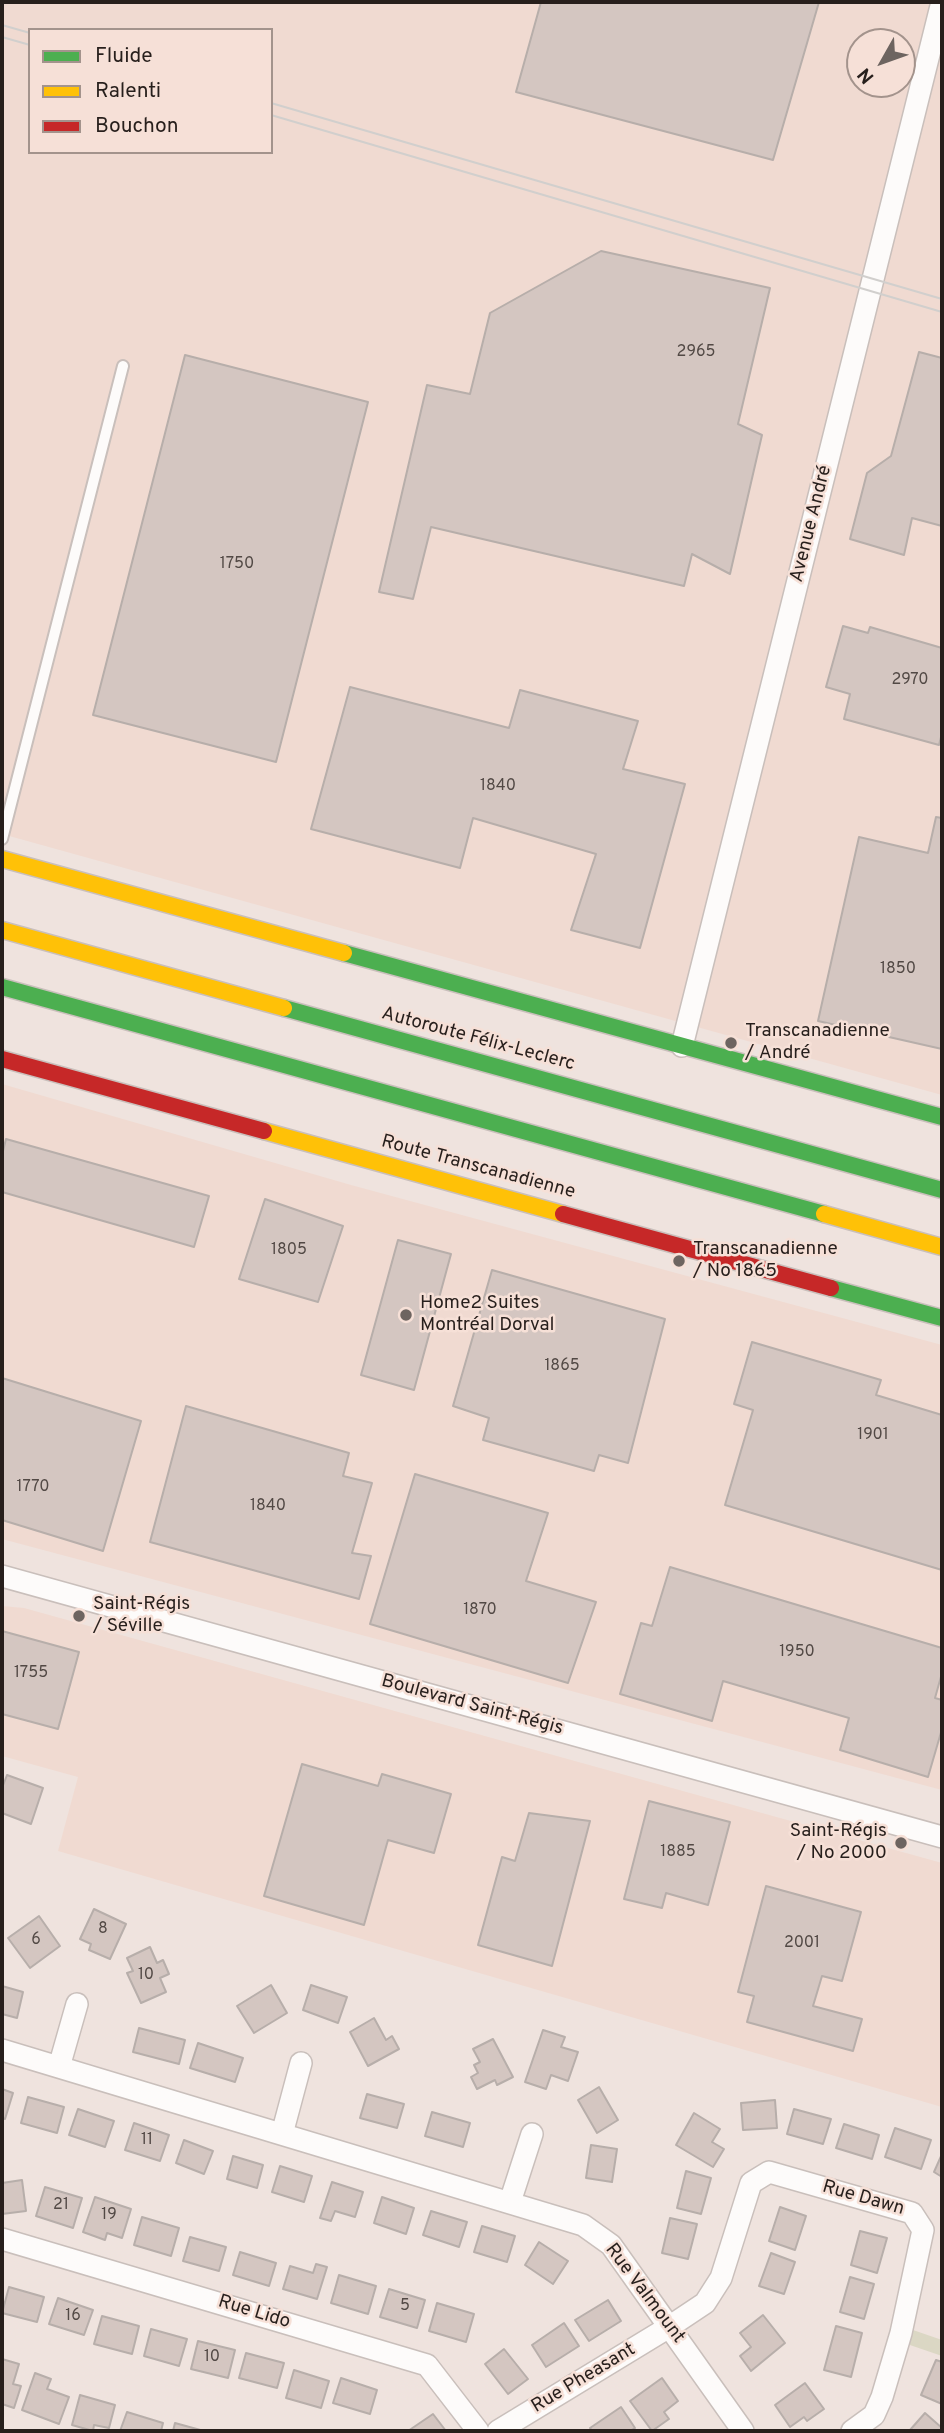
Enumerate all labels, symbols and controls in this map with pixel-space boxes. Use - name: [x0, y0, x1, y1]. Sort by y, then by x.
- legend: [28, 28, 273, 154]
- north arrow: [846, 28, 916, 98]
- text: Fluide: [95, 43, 153, 70]
- text: N: [853, 62, 880, 88]
- text: Ralenti: [95, 78, 161, 105]
- text: Bouchon: [95, 113, 178, 140]
- house number: 2965: [677, 343, 715, 363]
- street label: Avenue André: [786, 463, 838, 585]
- house number: 1750: [220, 555, 254, 575]
- house number: 2970: [891, 671, 929, 691]
- house number: 1840: [480, 777, 516, 797]
- house number: 1850: [880, 960, 916, 980]
- street label: Autoroute Félix-Leclerc: [379, 1003, 577, 1077]
- place label: Transcanadienne / André: [745, 1021, 890, 1065]
- marker: Transcanadienne / André: [723, 1035, 739, 1051]
- street label: Route Transcanadienne: [379, 1131, 577, 1205]
- place label: Transcanadienne / No 1865: [693, 1239, 838, 1283]
- house number: 1805: [271, 1241, 307, 1261]
- marker: Transcanadienne / No 1865: [671, 1253, 687, 1269]
- place label: Home2 Suites Montréal Dorval: [420, 1293, 554, 1337]
- marker: Home2 Suites Montréal Dorval: [398, 1307, 414, 1323]
- house number: 1865: [544, 1357, 580, 1377]
- house number: 1901: [857, 1426, 889, 1446]
- house number: 1770: [17, 1478, 49, 1498]
- house number: 1840: [250, 1497, 286, 1517]
- place label: Saint-Régis / Séville: [93, 1594, 190, 1638]
- house number: 1870: [463, 1601, 497, 1621]
- marker: Saint-Régis / Séville: [71, 1608, 87, 1624]
- house number: 1950: [779, 1643, 815, 1663]
- house number: 1755: [14, 1664, 48, 1684]
- street label: Boulevard Saint-Régis: [378, 1671, 566, 1741]
- place label: Saint-Régis / No 2000: [790, 1821, 887, 1865]
- marker: Saint-Régis / No 2000: [893, 1835, 909, 1851]
- house number: 1885: [660, 1843, 696, 1863]
- house number: 8: [98, 1920, 108, 1940]
- house number: 6: [31, 1931, 41, 1951]
- house number: 2001: [784, 1934, 820, 1954]
- house number: 10: [138, 1966, 154, 1986]
- house number: 11: [141, 2131, 153, 2151]
- street label: Rue Dawn: [819, 2176, 907, 2222]
- house number: 21: [53, 2196, 69, 2216]
- house number: 19: [101, 2206, 117, 2226]
- street label: Rue Valmount: [599, 2240, 689, 2348]
- street label: Rue Lido: [215, 2291, 293, 2335]
- house number: 5: [400, 2297, 410, 2317]
- house number: 16: [65, 2307, 81, 2327]
- street label: Rue Pheasant: [528, 2339, 640, 2419]
- house number: 10: [204, 2348, 220, 2368]

